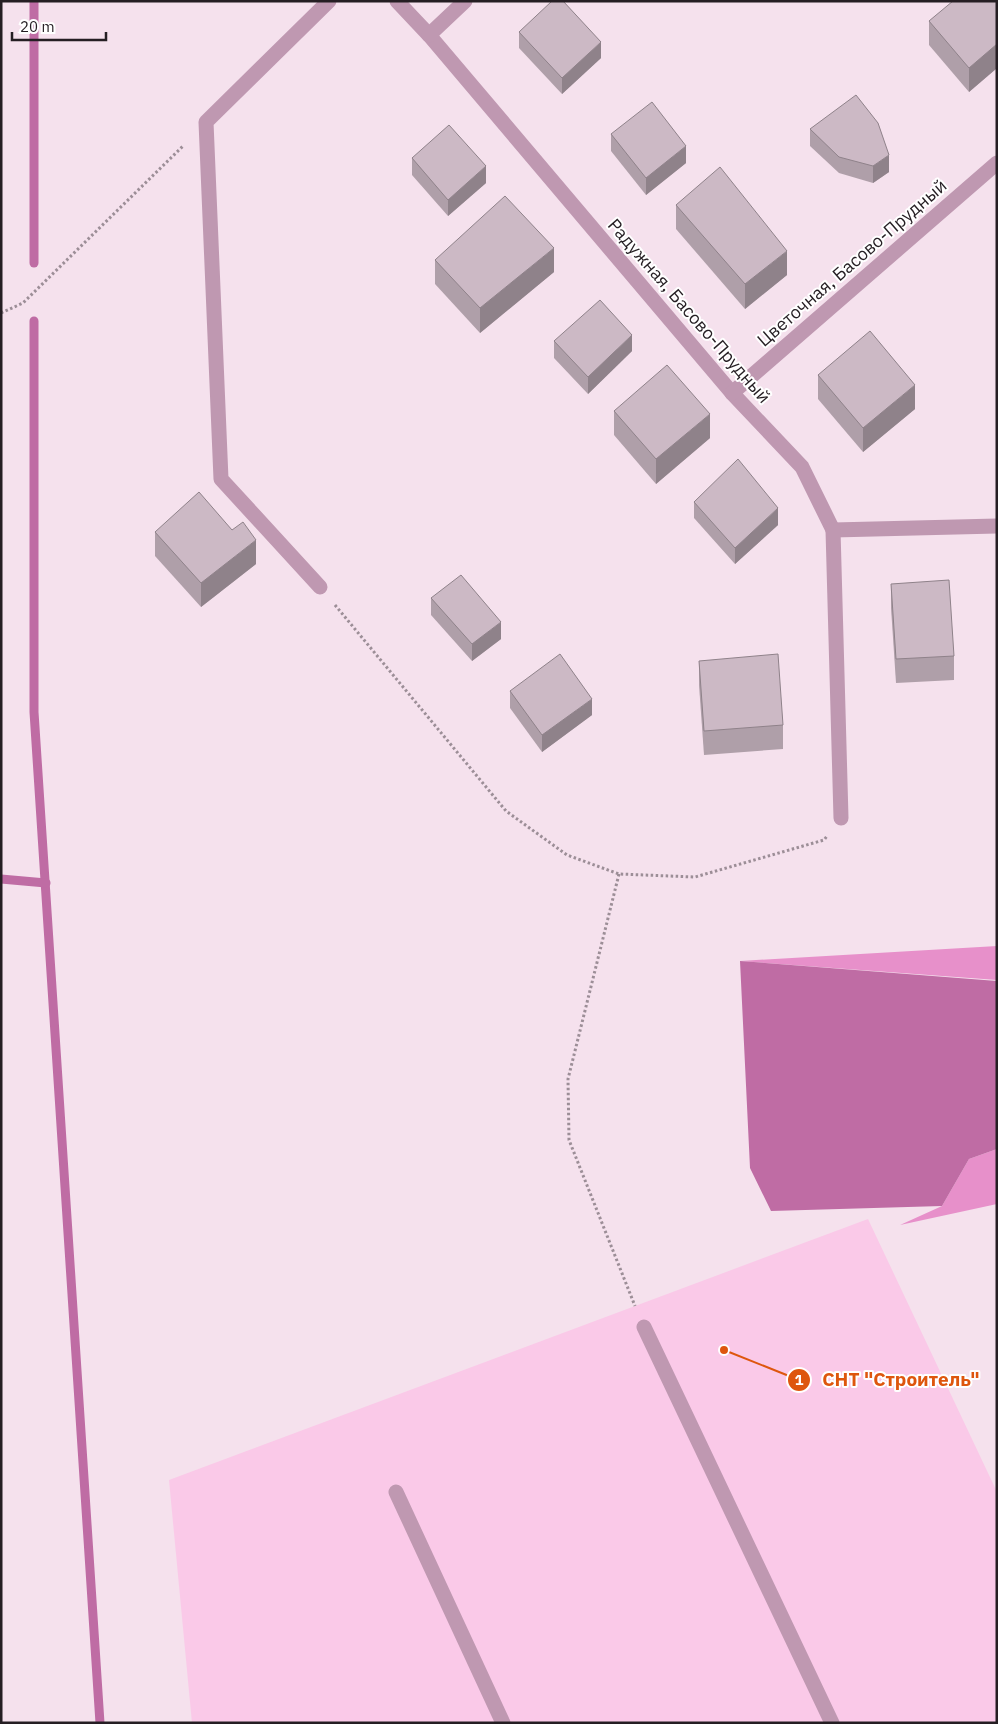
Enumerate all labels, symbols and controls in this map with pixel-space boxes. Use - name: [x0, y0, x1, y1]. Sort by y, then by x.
- scale bar: [12, 10, 106, 42]
- text: 20 m: [20, 17, 55, 36]
- street label: Цветочная, Басово-Прудный: [752, 174, 951, 351]
- street label: Радужная, Басово-Прудный: [603, 214, 776, 408]
- callout: СНТ "Строитель": [787, 1363, 989, 1397]
- text: СНТ "Строитель": [822, 1367, 980, 1391]
- text: 1: [794, 1370, 804, 1389]

